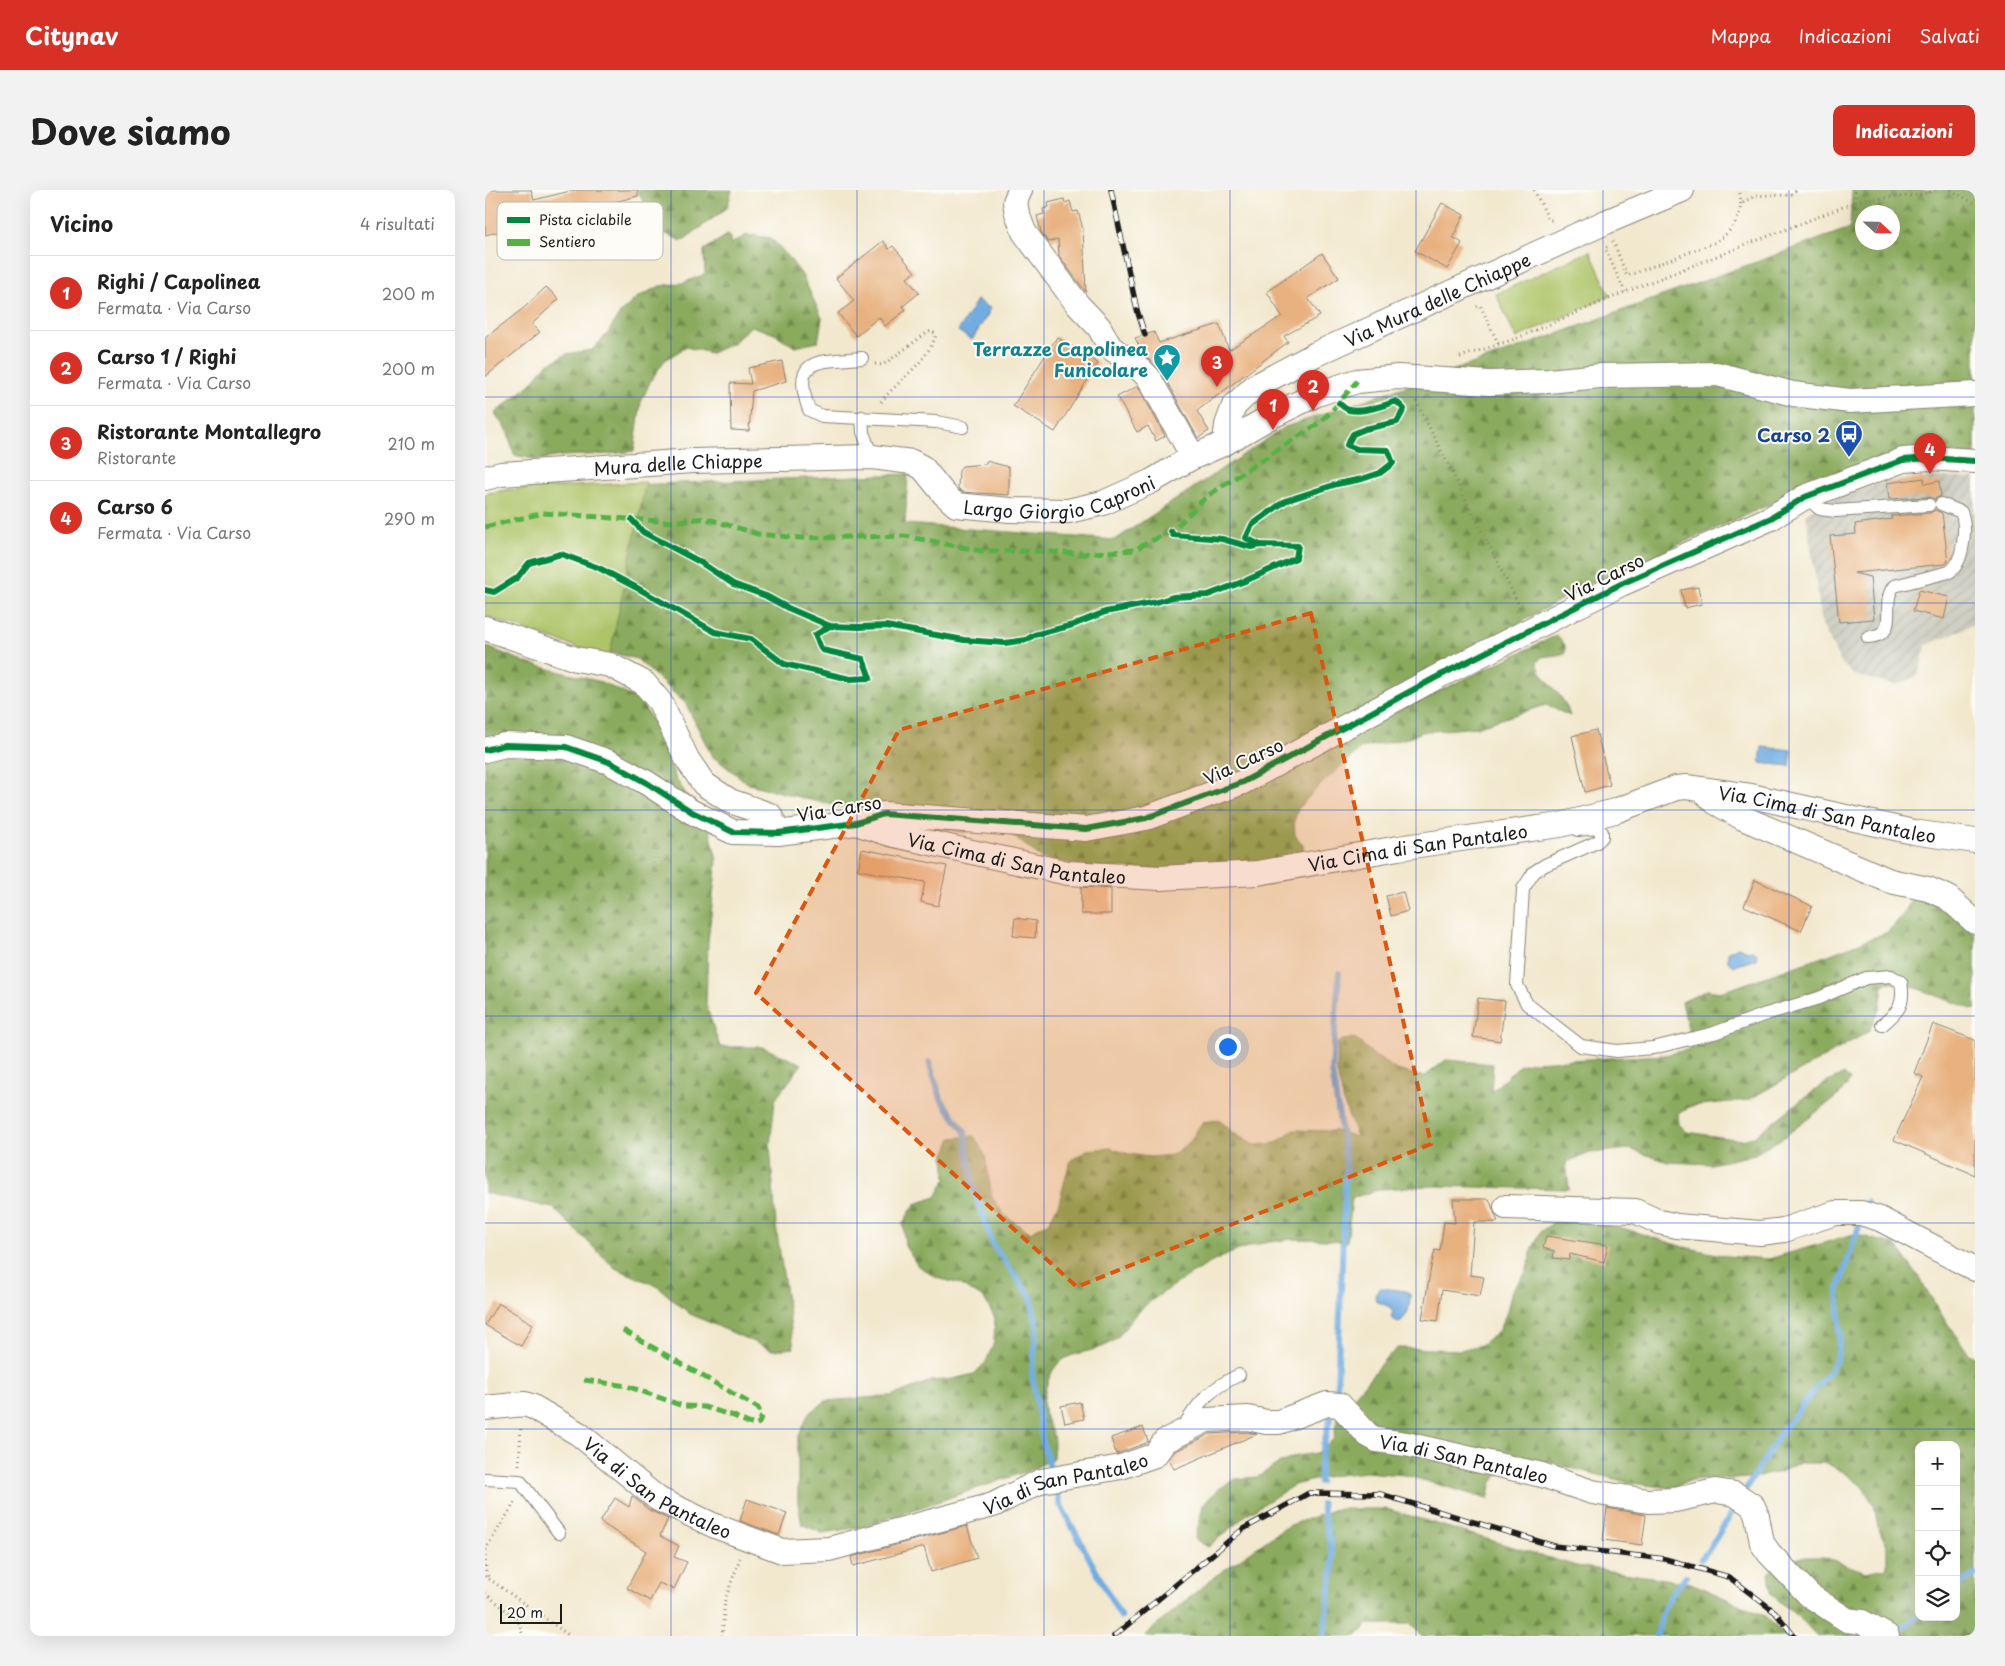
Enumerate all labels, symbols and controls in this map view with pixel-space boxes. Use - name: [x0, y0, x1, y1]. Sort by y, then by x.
- text: Citynav: [25, 17, 118, 53]
- text: Mappa: [1711, 22, 1771, 49]
- text: Indicazioni: [1799, 22, 1892, 49]
- text: Salvati: [1920, 22, 1980, 49]
- text: Dove siamo: [30, 104, 231, 157]
- button: Indicazioni: [1833, 105, 1975, 156]
- legend: [497, 202, 663, 260]
- north arrow: [1855, 205, 1900, 250]
- text: Vicino: [50, 207, 113, 239]
- text: Pista ciclabile: [539, 209, 632, 230]
- text: 4 risultati: [360, 211, 435, 235]
- text: Sentiero: [539, 231, 596, 252]
- street label: Via Mura delle Chiappe: [1339, 245, 1534, 353]
- text: Righi / Capolinea: [97, 267, 260, 295]
- text: 1: [62, 281, 70, 305]
- text: 200 m: [382, 281, 435, 305]
- text: Fermata · Via Carso: [97, 295, 251, 319]
- place label: Terrazze Capolinea Funicolare: [973, 335, 1148, 383]
- text: Carso 1 / Righi: [97, 342, 236, 370]
- place icon: Terrazze Capolinea Funicolare: [1152, 343, 1182, 382]
- pin: 3: [1201, 346, 1233, 387]
- text: 2: [60, 356, 72, 380]
- text: 200 m: [382, 356, 435, 380]
- text: Fermata · Via Carso: [97, 370, 251, 394]
- pin: 2: [1297, 370, 1329, 411]
- pin: 1: [1257, 389, 1289, 430]
- text: Ristorante Montallegro: [97, 417, 321, 445]
- bus stop icon: Carso 2: [1834, 419, 1864, 458]
- place label: Carso 2: [1757, 421, 1830, 448]
- text: 3: [61, 431, 71, 455]
- text: 210 m: [387, 431, 435, 455]
- pin: 4: [1914, 433, 1946, 474]
- text: Ristorante: [97, 445, 176, 469]
- street label: Mura delle Chiappe: [593, 446, 763, 481]
- street label: Largo Giorgio Caproni: [962, 468, 1159, 525]
- text: Carso 6: [97, 492, 173, 520]
- text: 4: [61, 506, 71, 530]
- text: 290 m: [384, 506, 435, 530]
- text: Fermata · Via Carso: [97, 520, 251, 544]
- street label: Via Carso: [1560, 546, 1648, 608]
- street label: Via Carso: [1199, 731, 1288, 791]
- street label: Via Cima di San Pantaleo: [1717, 778, 1938, 849]
- street label: Via Carso: [795, 788, 883, 828]
- street label: Via Cima di San Pantaleo: [1306, 816, 1529, 877]
- street label: Via Cima di San Pantaleo: [905, 825, 1127, 890]
- your location: [1215, 1034, 1241, 1060]
- street label: Via di San Pantaleo: [1378, 1427, 1552, 1490]
- street label: Via di San Pantaleo: [578, 1430, 735, 1544]
- map controls: [1915, 1441, 1960, 1621]
- button: +: [1915, 1441, 1960, 1486]
- street label: Via di San Pantaleo: [980, 1445, 1151, 1521]
- button: −: [1915, 1486, 1960, 1531]
- button: locate: [1915, 1531, 1960, 1576]
- button: layers: [1915, 1576, 1960, 1621]
- scale bar: [500, 1601, 563, 1624]
- text: 20 m: [507, 1602, 543, 1623]

